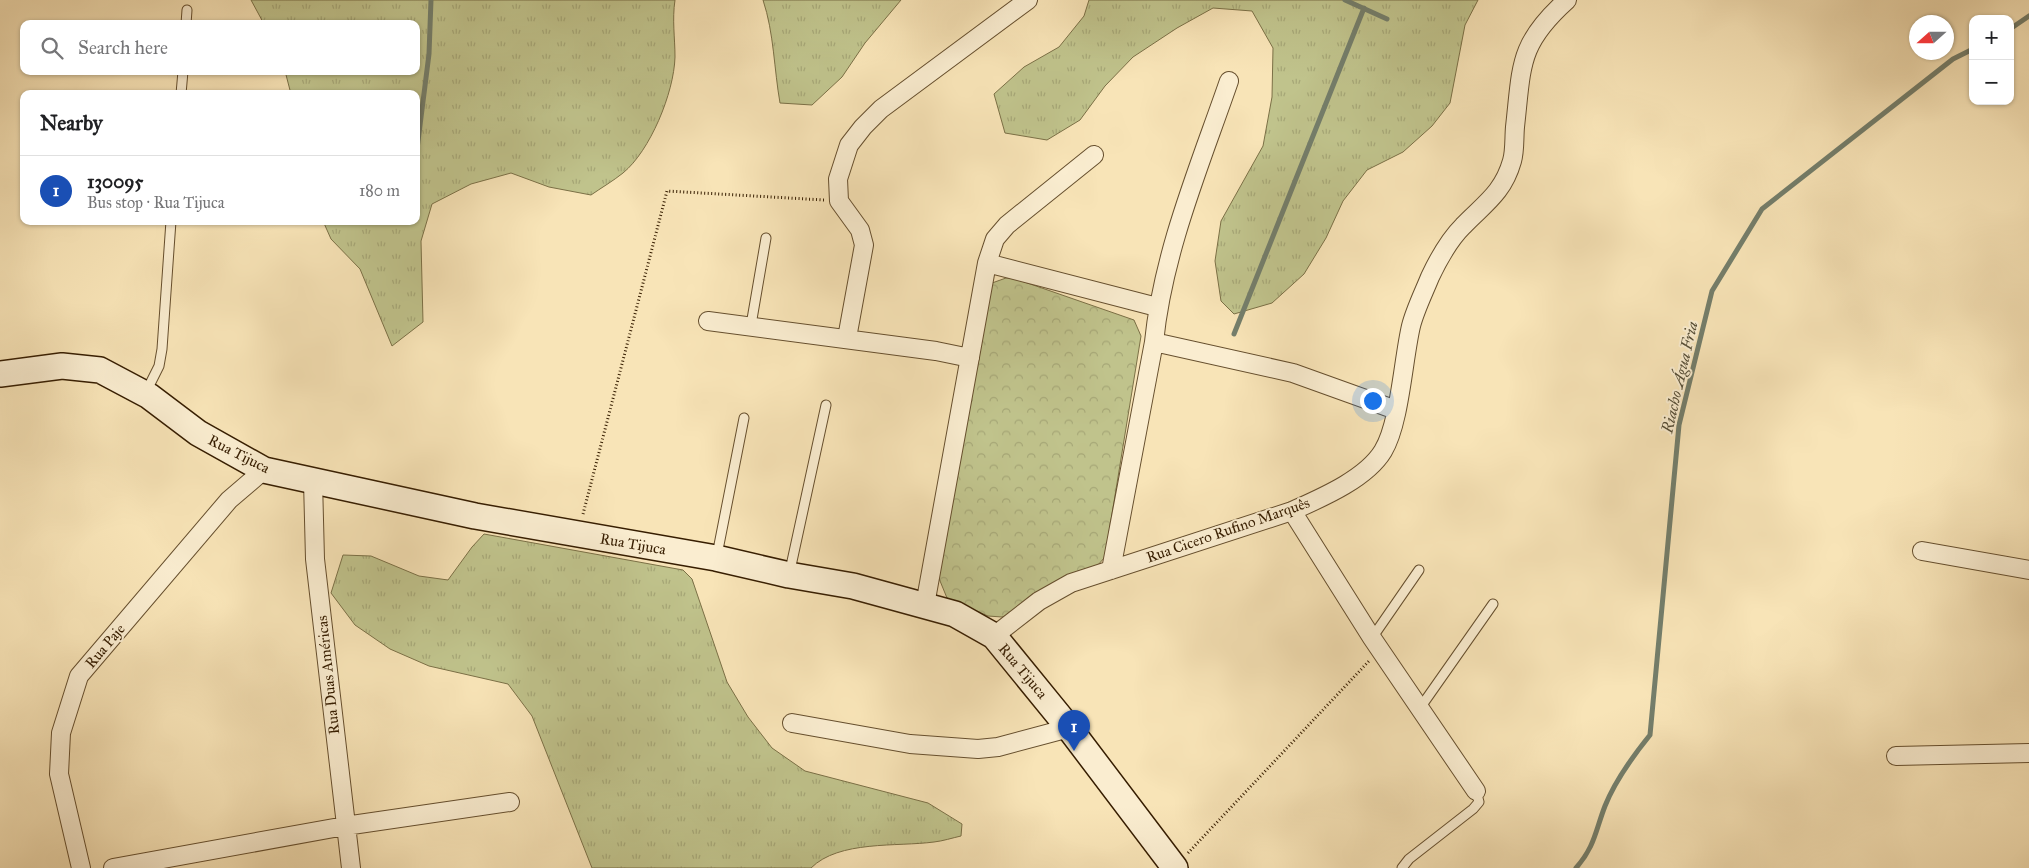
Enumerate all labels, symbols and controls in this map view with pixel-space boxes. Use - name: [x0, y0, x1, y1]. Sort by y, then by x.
- north arrow: [1909, 15, 1954, 60]
- map controls: [1969, 15, 2014, 105]
- button: +: [1969, 15, 2014, 60]
- search box: [20, 20, 420, 75]
- icon: search: [38, 34, 66, 62]
- text: Search here: [78, 36, 168, 59]
- button: −: [1969, 60, 2014, 105]
- text: Nearby: [40, 110, 103, 136]
- text: 130095: [87, 170, 143, 193]
- text: 1: [53, 181, 59, 200]
- text: 180 m: [359, 181, 400, 200]
- text: Bus stop · Rua Tijuca: [87, 193, 225, 212]
- water label: Riacho Água Fria: [1655, 319, 1702, 436]
- your location: [1360, 388, 1386, 414]
- street label: Rua Tijuca: [205, 431, 273, 477]
- street label: Rua Cicero Rufino Marquês: [1144, 494, 1312, 567]
- street label: Rua Tijuca: [599, 529, 668, 559]
- street label: Rua Duas Américas: [313, 615, 343, 735]
- street label: Rua Paje: [81, 620, 129, 672]
- street label: Rua Tijuca: [995, 640, 1052, 703]
- pin: 1: [1058, 710, 1090, 751]

